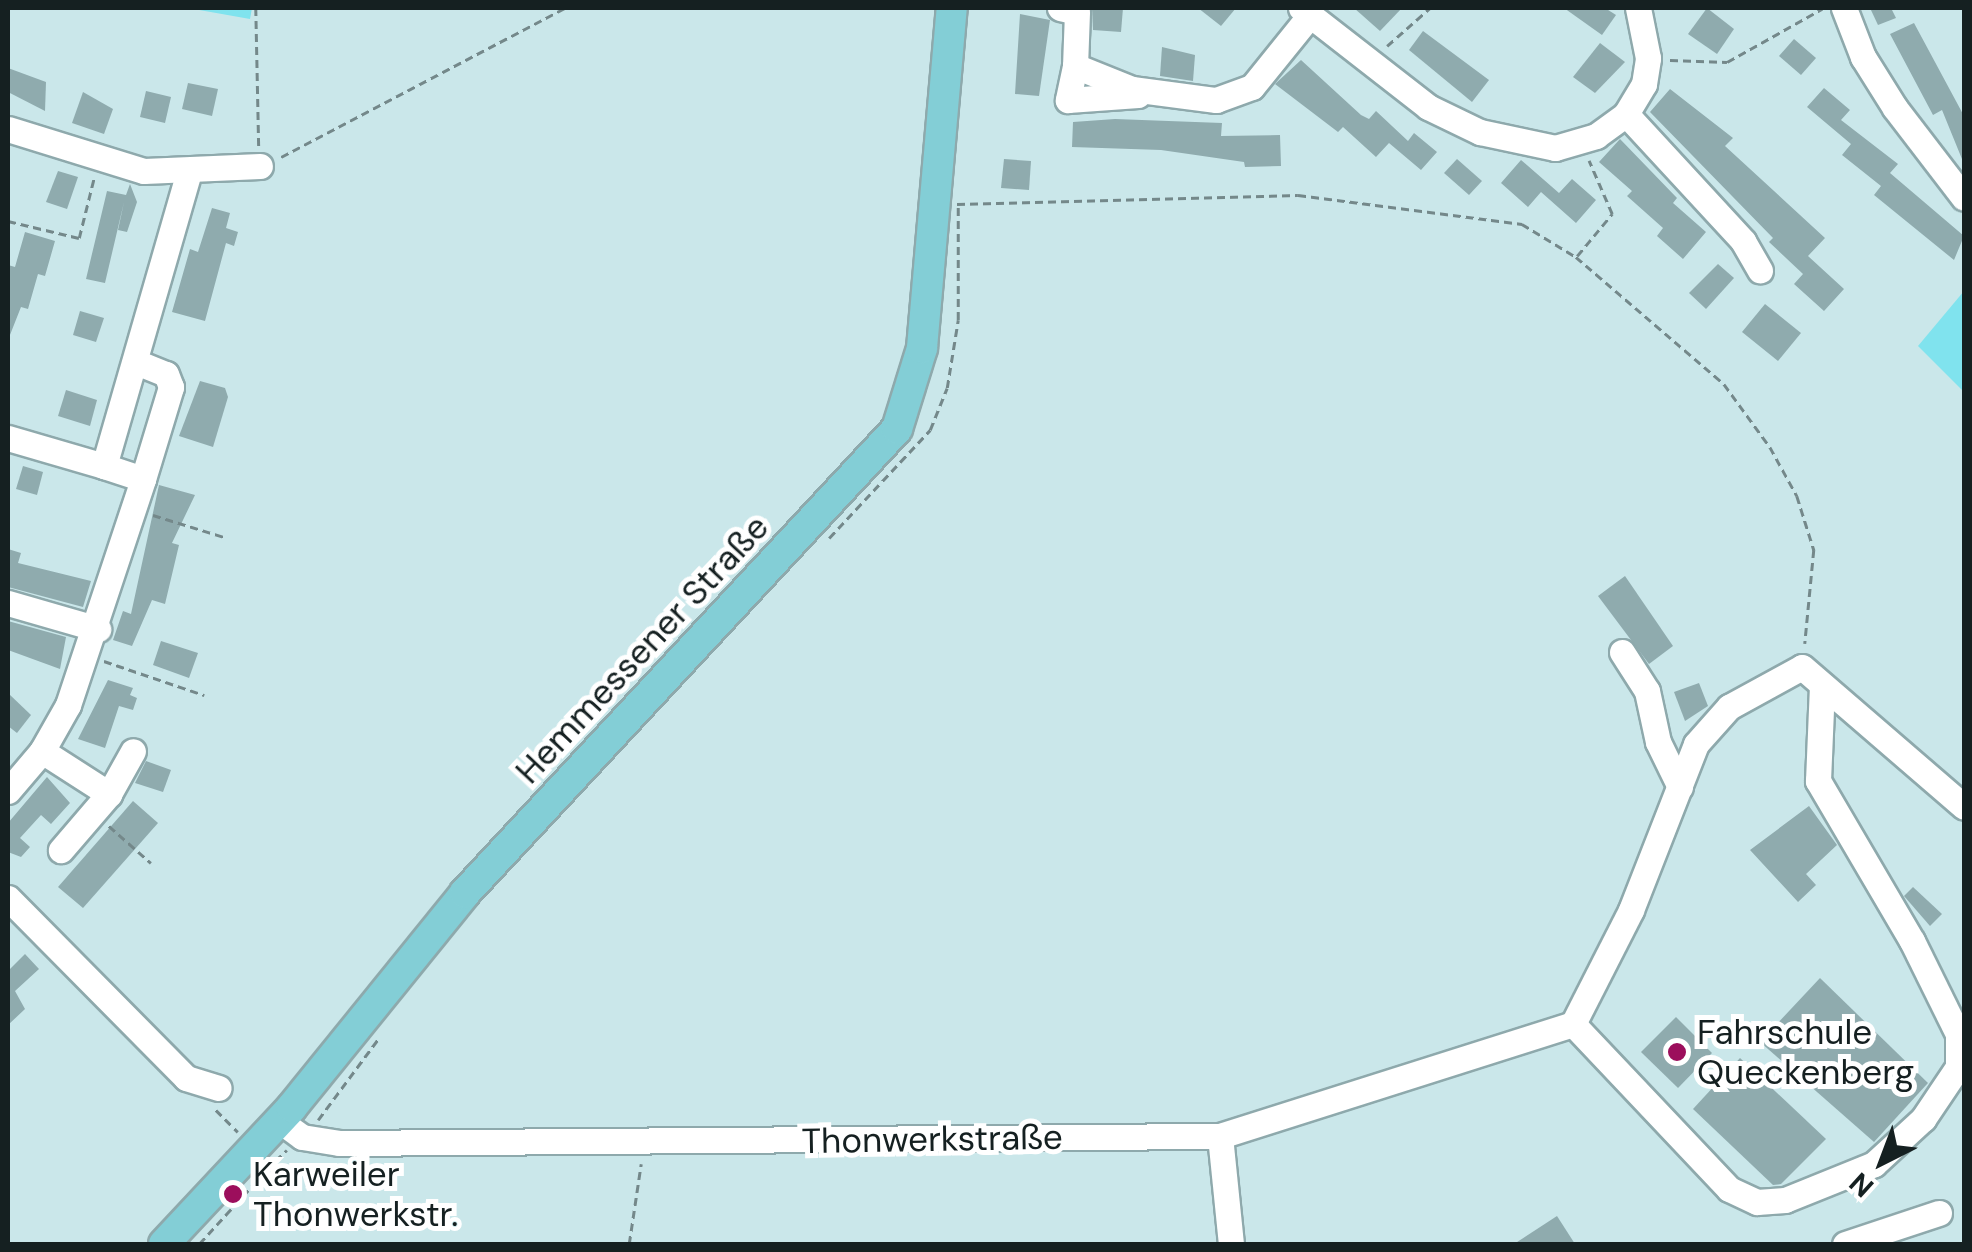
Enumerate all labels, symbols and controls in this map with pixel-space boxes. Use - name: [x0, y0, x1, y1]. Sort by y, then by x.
- street label: Hemmessener Straße: [507, 506, 777, 792]
- place label: Fahrschule Queckenberg: [1697, 1011, 1914, 1093]
- marker: Fahrschule Queckenberg: [1666, 1041, 1688, 1063]
- north arrow: [1832, 1112, 1932, 1212]
- street label: Thonwerkstraße: [801, 1116, 1063, 1162]
- place label: Karweiler Thonwerkstr.: [253, 1153, 458, 1235]
- text: N: [1842, 1164, 1882, 1205]
- marker: Karweiler Thonwerkstr.: [222, 1183, 244, 1205]

